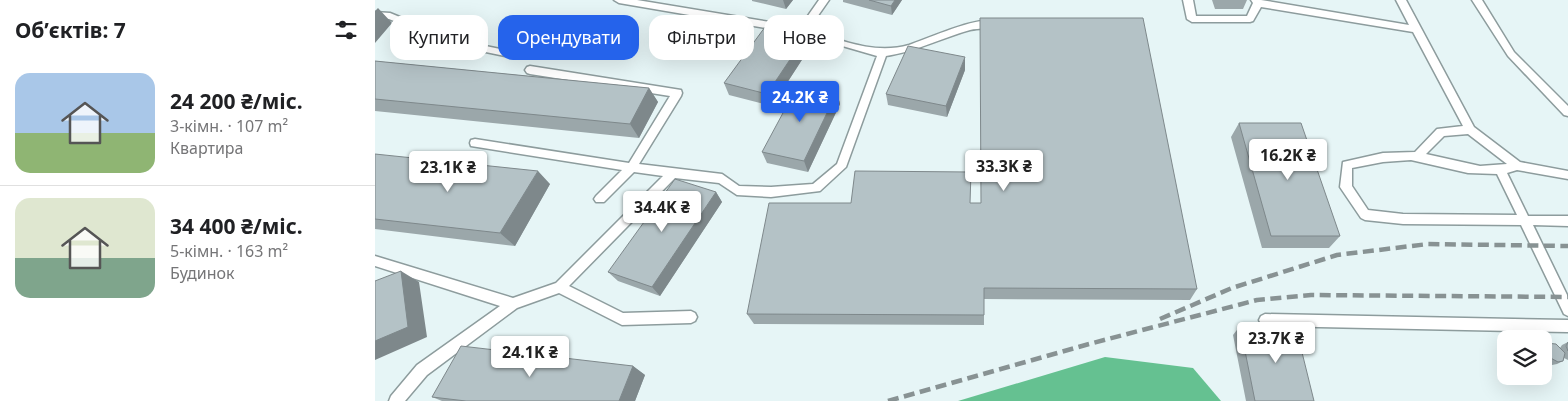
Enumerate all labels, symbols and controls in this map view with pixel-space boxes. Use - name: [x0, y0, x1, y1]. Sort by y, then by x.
- chip: Купити: [390, 15, 488, 60]
- chip: Орендувати: [498, 15, 639, 60]
- chip: Фільтри: [649, 15, 754, 60]
- chip: Нове: [764, 15, 844, 60]
- text: Об’єктів: 7: [15, 16, 126, 44]
- icon: filters: [332, 16, 360, 44]
- pin: 24.2K ₴: [754, 80, 846, 123]
- text: 24.2K ₴: [772, 86, 828, 108]
- text: 24 200 ₴/міс.: [170, 87, 303, 115]
- icon: home: [55, 93, 115, 153]
- text: 3-кімн. · 107 m²: [170, 115, 288, 137]
- text: Квартира: [170, 137, 244, 159]
- pin: 16.2K ₴: [1242, 138, 1334, 181]
- text: 16.2K ₴: [1260, 144, 1316, 166]
- pin: 23.1K ₴: [402, 150, 494, 193]
- pin: 33.3K ₴: [958, 150, 1050, 192]
- text: 33.3K ₴: [976, 155, 1032, 177]
- text: 23.1K ₴: [420, 156, 476, 178]
- pin: 34.4K ₴: [616, 190, 708, 233]
- text: 34.4K ₴: [634, 196, 690, 218]
- text: 34 400 ₴/міс.: [170, 212, 303, 240]
- icon: home: [55, 218, 115, 278]
- text: 5-кімн. · 163 m²: [170, 240, 288, 262]
- text: Будинок: [170, 262, 234, 284]
- pin: 23.7K ₴: [1230, 322, 1322, 364]
- text: 23.7K ₴: [1248, 327, 1304, 349]
- map controls: [1497, 330, 1552, 385]
- button: layers: [1497, 330, 1552, 385]
- pin: 24.1K ₴: [484, 336, 576, 378]
- text: 24.1K ₴: [502, 341, 558, 363]

